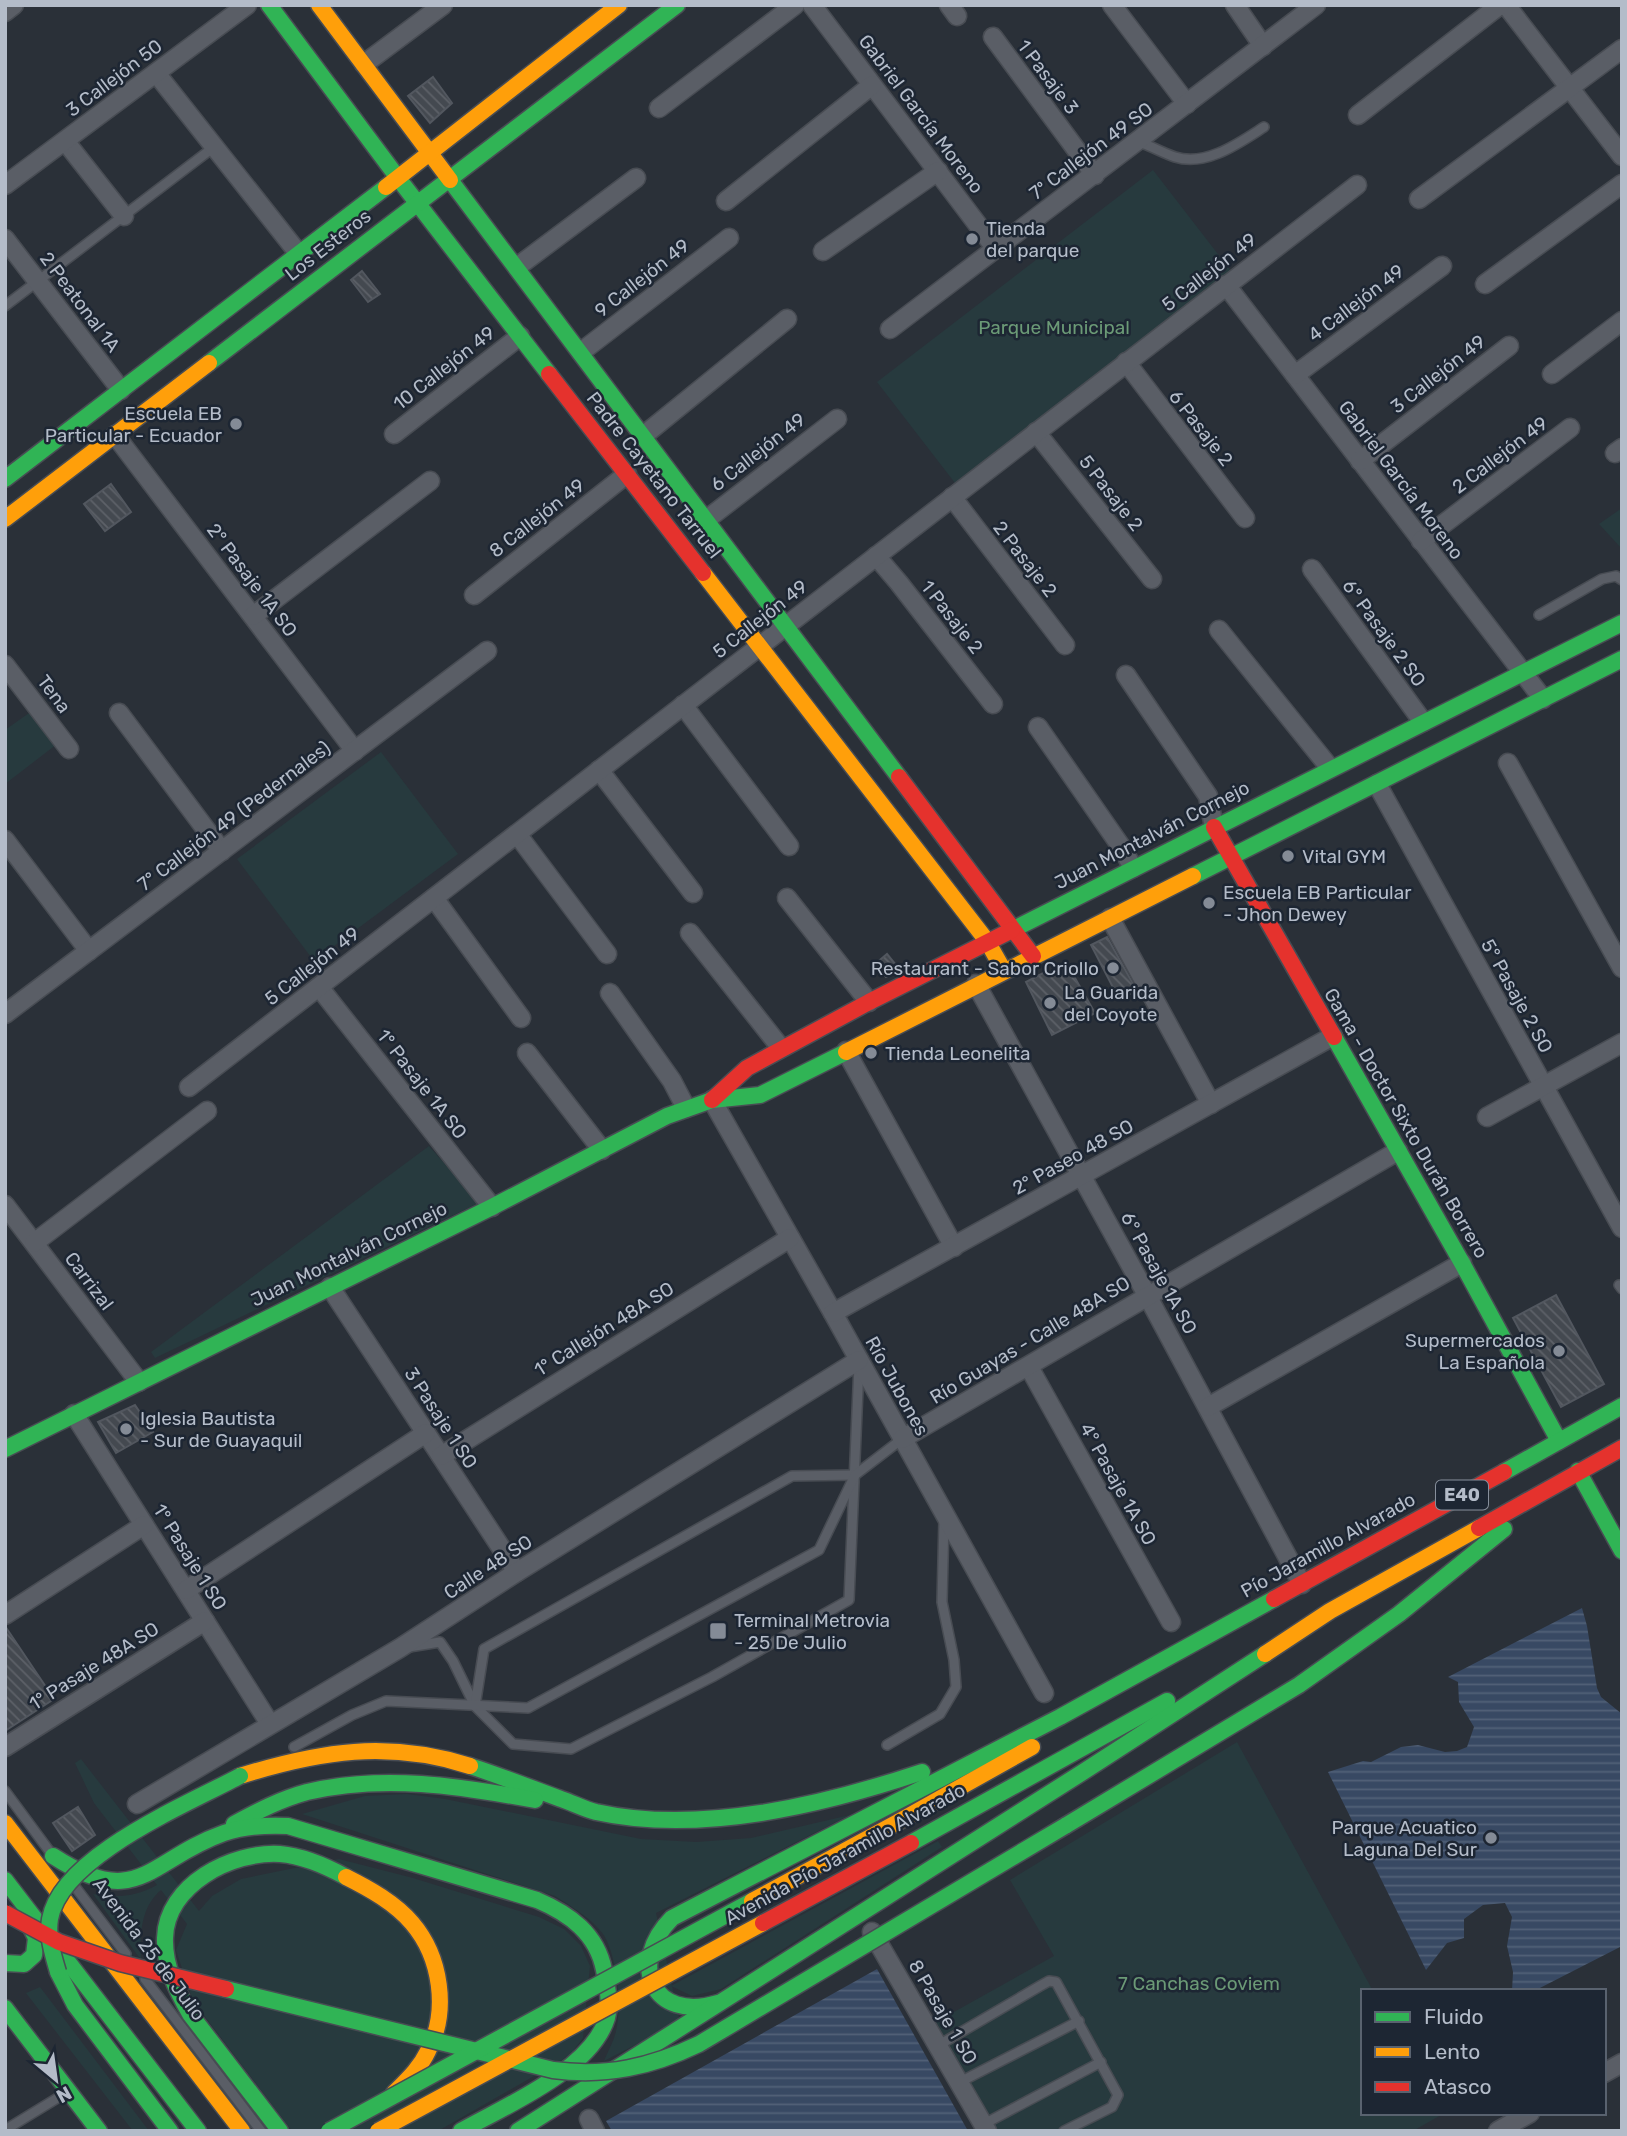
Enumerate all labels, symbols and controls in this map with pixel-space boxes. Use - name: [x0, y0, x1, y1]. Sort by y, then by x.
- street label: Gabriel García Moreno: [854, 30, 988, 198]
- street label: 3 Callejón 50: [61, 34, 167, 122]
- street label: 1 Pasaje 3: [1013, 35, 1083, 119]
- street label: 7º Callejón 49 SO: [1025, 97, 1157, 205]
- street label: Los Esteros: [280, 204, 376, 286]
- place label: Tienda del parque: [986, 217, 1079, 262]
- street label: 5 Callejón 49: [1157, 228, 1261, 316]
- marker: Tienda del parque: [964, 231, 980, 247]
- street label: 9 Callejón 49: [590, 234, 694, 322]
- street label: 2 Peatonal 1A: [35, 247, 125, 357]
- street label: 4 Callejón 49: [1303, 259, 1409, 347]
- park label: Parque Municipal: [978, 316, 1130, 339]
- street label: 10 Callejón 49: [389, 321, 499, 415]
- street label: 3 Callejón 49: [1386, 330, 1490, 418]
- street label: 6 Pasaje 2: [1164, 385, 1238, 471]
- street label: Padre Cayetano Tarruel: [582, 387, 726, 563]
- street label: Gabriel García Moreno: [1334, 396, 1468, 564]
- place label: Escuela EB Particular - Ecuador: [45, 402, 223, 447]
- street label: 6 Callejón 49: [706, 408, 810, 496]
- street label: 2 Callejón 49: [1448, 412, 1552, 498]
- marker: Escuela EB Particular - Ecuador: [228, 416, 244, 432]
- street label: 5 Pasaje 2: [1074, 450, 1148, 536]
- street label: 8 Callejón 49: [485, 474, 589, 562]
- street label: 2 Pasaje 2: [988, 516, 1062, 602]
- street label: 2° Pasaje 1A SO: [202, 519, 302, 641]
- street label: 5 Callejón 49: [708, 575, 812, 663]
- street label: 6° Pasaje 2 SO: [1337, 575, 1431, 691]
- street label: 1 Pasaje 2: [916, 576, 988, 658]
- street label: Tena: [32, 670, 76, 718]
- street label: 7° Callejón 49 (Pedernales): [133, 736, 335, 896]
- street label: Juan Montalván Cornejo: [1051, 776, 1253, 894]
- place label: Vital GYM: [1302, 845, 1386, 868]
- marker: Vital GYM: [1280, 848, 1296, 864]
- place label: Escuela EB Particular - Jhon Dewey: [1223, 881, 1412, 926]
- marker: Escuela EB Particular - Jhon Dewey: [1201, 895, 1217, 911]
- street label: 5 Callejón 49: [260, 922, 364, 1010]
- street label: 5° Pasaje 2 SO: [1476, 935, 1558, 1057]
- place label: Restaurant - Sabor Criollo: [871, 957, 1099, 980]
- marker: Restaurant - Sabor Criollo: [1105, 960, 1121, 976]
- place label: La Guarida del Coyote: [1064, 981, 1158, 1026]
- street label: Gama - Doctor Sixto Durán Borrero: [1319, 984, 1493, 1262]
- marker: La Guarida del Coyote: [1042, 995, 1058, 1011]
- street label: 1° Pasaje 1A SO: [372, 1025, 472, 1143]
- place label: Tienda Leonelita: [885, 1042, 1030, 1065]
- marker: Tienda Leonelita: [863, 1045, 879, 1061]
- street label: 2° Paseo 48 SO: [1008, 1114, 1138, 1200]
- street label: Juan Montalván Cornejo: [247, 1196, 451, 1312]
- street label: 6° Pasaje 1A SO: [1116, 1208, 1202, 1338]
- street label: Carrizal: [60, 1247, 118, 1315]
- street label: Río Guayas - Calle 48A SO: [926, 1271, 1134, 1409]
- street label: 1° Callejón 48A SO: [530, 1277, 678, 1381]
- place label: Supermercados La Española: [1405, 1329, 1545, 1374]
- street label: Río Jubones: [860, 1332, 934, 1440]
- marker: Supermercados La Española: [1551, 1343, 1567, 1359]
- street label: 3 Pasaje 1 SO: [400, 1363, 482, 1473]
- place label: Iglesia Bautista - Sur de Guayaquil: [140, 1407, 302, 1452]
- street label: 4° Pasaje 1A SO: [1075, 1419, 1161, 1549]
- marker: Iglesia Bautista - Sur de Guayaquil: [118, 1421, 134, 1437]
- road number: E40: [1436, 1480, 1488, 1510]
- street label: Pío Jaramillo Alvarado: [1237, 1487, 1419, 1603]
- street label: 1° Pasaje 1 SO: [148, 1500, 232, 1614]
- street label: Calle 48 SO: [439, 1530, 537, 1604]
- place label: Terminal Metrovia - 25 De Julio: [734, 1609, 890, 1654]
- street label: 1° Pasaje 48A SO: [25, 1617, 163, 1715]
- marker: Terminal Metrovia - 25 De Julio: [708, 1621, 728, 1641]
- street label: Avenida Pío Jaramillo Alvarado: [721, 1778, 969, 1930]
- place label: Parque Acuatico Laguna Del Sur: [1332, 1816, 1478, 1861]
- marker: Parque Acuatico Laguna Del Sur: [1483, 1830, 1499, 1846]
- street label: Avenida 25 de Julio: [88, 1873, 210, 2025]
- street label: 8 Pasaje 1 SO: [904, 1955, 982, 2069]
- park label: 7 Canchas Coviem: [1118, 1972, 1280, 1995]
- legend: [1361, 1989, 1606, 2115]
- text: Fluido: [1424, 2004, 1484, 2029]
- text: Lento: [1424, 2039, 1480, 2064]
- north arrow: [21, 2045, 91, 2115]
- text: Atasco: [1424, 2074, 1492, 2099]
- text: N: [52, 2081, 76, 2108]

